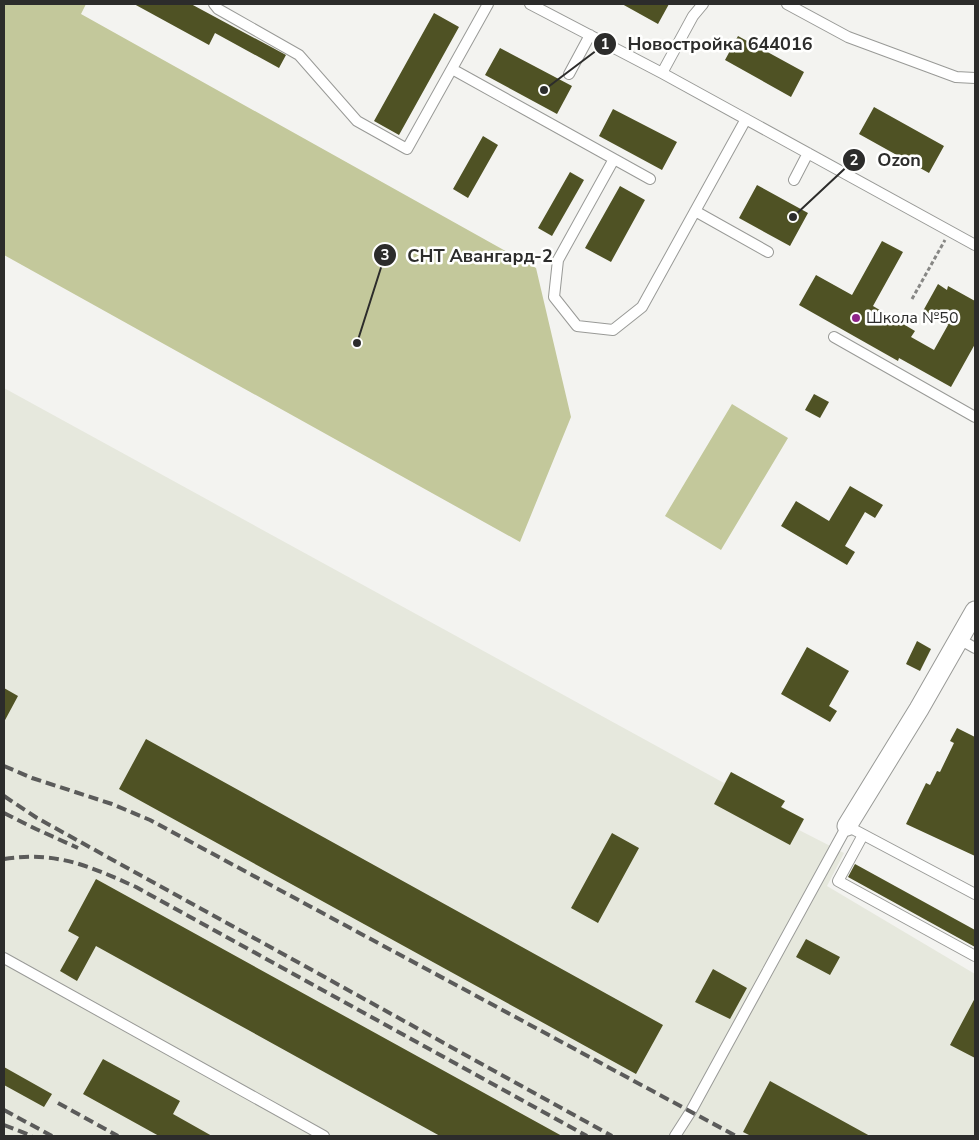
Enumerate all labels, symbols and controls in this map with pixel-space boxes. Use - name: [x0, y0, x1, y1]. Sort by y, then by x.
- callout: Новостройка 644016: [593, 27, 823, 60]
- text: Новостройка 644016: [627, 32, 813, 56]
- text: 1: [600, 34, 610, 54]
- callout: Ozon: [842, 144, 930, 177]
- text: Ozon: [877, 148, 921, 172]
- text: 2: [849, 150, 859, 170]
- callout: СНТ Авангард-2: [372, 239, 563, 272]
- text: СНТ Авангард-2: [407, 244, 553, 268]
- text: 3: [380, 245, 390, 265]
- place label: Школа №50: [866, 307, 959, 329]
- marker: Школа №50: [850, 312, 862, 324]

